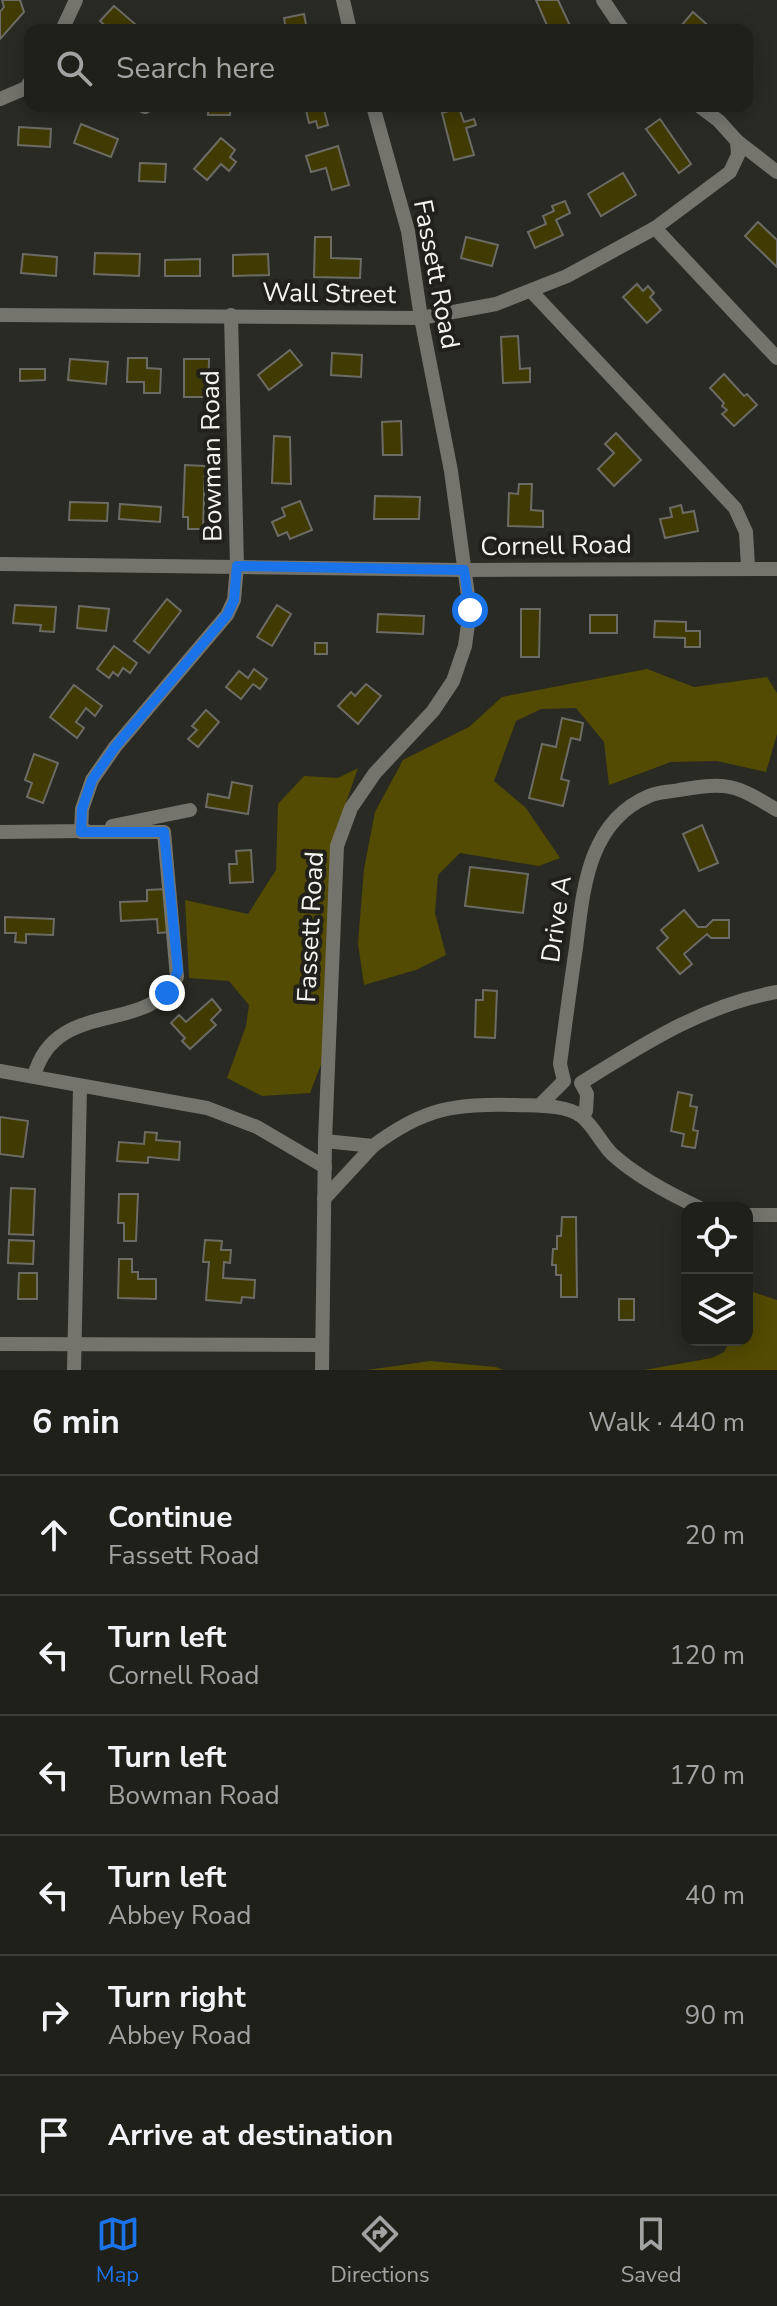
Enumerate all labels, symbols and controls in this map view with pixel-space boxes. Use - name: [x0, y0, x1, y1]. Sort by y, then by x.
- search box: [24, 24, 753, 112]
- icon: search: [52, 46, 96, 90]
- text: Search here: [116, 48, 275, 89]
- street label: Fassett Road: [405, 196, 468, 352]
- street label: Wall Street: [262, 275, 397, 312]
- street label: Bowman Road: [193, 370, 230, 542]
- street label: Cornell Road: [480, 527, 632, 564]
- route start: [452, 592, 488, 628]
- street label: Fassett Road: [289, 851, 332, 1004]
- street label: Drive A: [533, 873, 580, 965]
- route end: [149, 975, 185, 1011]
- map controls: [681, 1202, 753, 1346]
- button: locate: [681, 1202, 753, 1274]
- button: layers: [681, 1274, 753, 1346]
- text: 6 min: [32, 1399, 120, 1445]
- text: Walk · 440 m: [588, 1405, 745, 1440]
- text: Continue: [108, 1497, 233, 1538]
- icon: ahead: [32, 1513, 76, 1557]
- text: 20 m: [685, 1518, 745, 1553]
- text: Fassett Road: [108, 1538, 259, 1573]
- text: Turn left: [108, 1617, 226, 1658]
- icon: left: [32, 1633, 76, 1677]
- text: 120 m: [669, 1638, 745, 1673]
- text: Cornell Road: [108, 1658, 260, 1693]
- text: Turn left: [108, 1737, 226, 1778]
- icon: left: [32, 1753, 76, 1797]
- text: 170 m: [669, 1758, 745, 1793]
- text: Bowman Road: [108, 1778, 280, 1813]
- text: Turn left: [108, 1857, 226, 1898]
- icon: left: [32, 1873, 76, 1917]
- text: 40 m: [685, 1878, 745, 1913]
- text: Abbey Road: [108, 1898, 251, 1933]
- text: Turn right: [108, 1977, 246, 2018]
- icon: right: [32, 1993, 76, 2037]
- text: 90 m: [685, 1998, 745, 2033]
- text: Abbey Road: [108, 2018, 251, 2053]
- icon: arrive: [32, 2113, 76, 2157]
- text: Arrive at destination: [108, 2115, 393, 2156]
- tab: Map: [96, 2212, 140, 2290]
- tab: Directions: [331, 2212, 430, 2290]
- tab: Saved: [621, 2212, 681, 2290]

